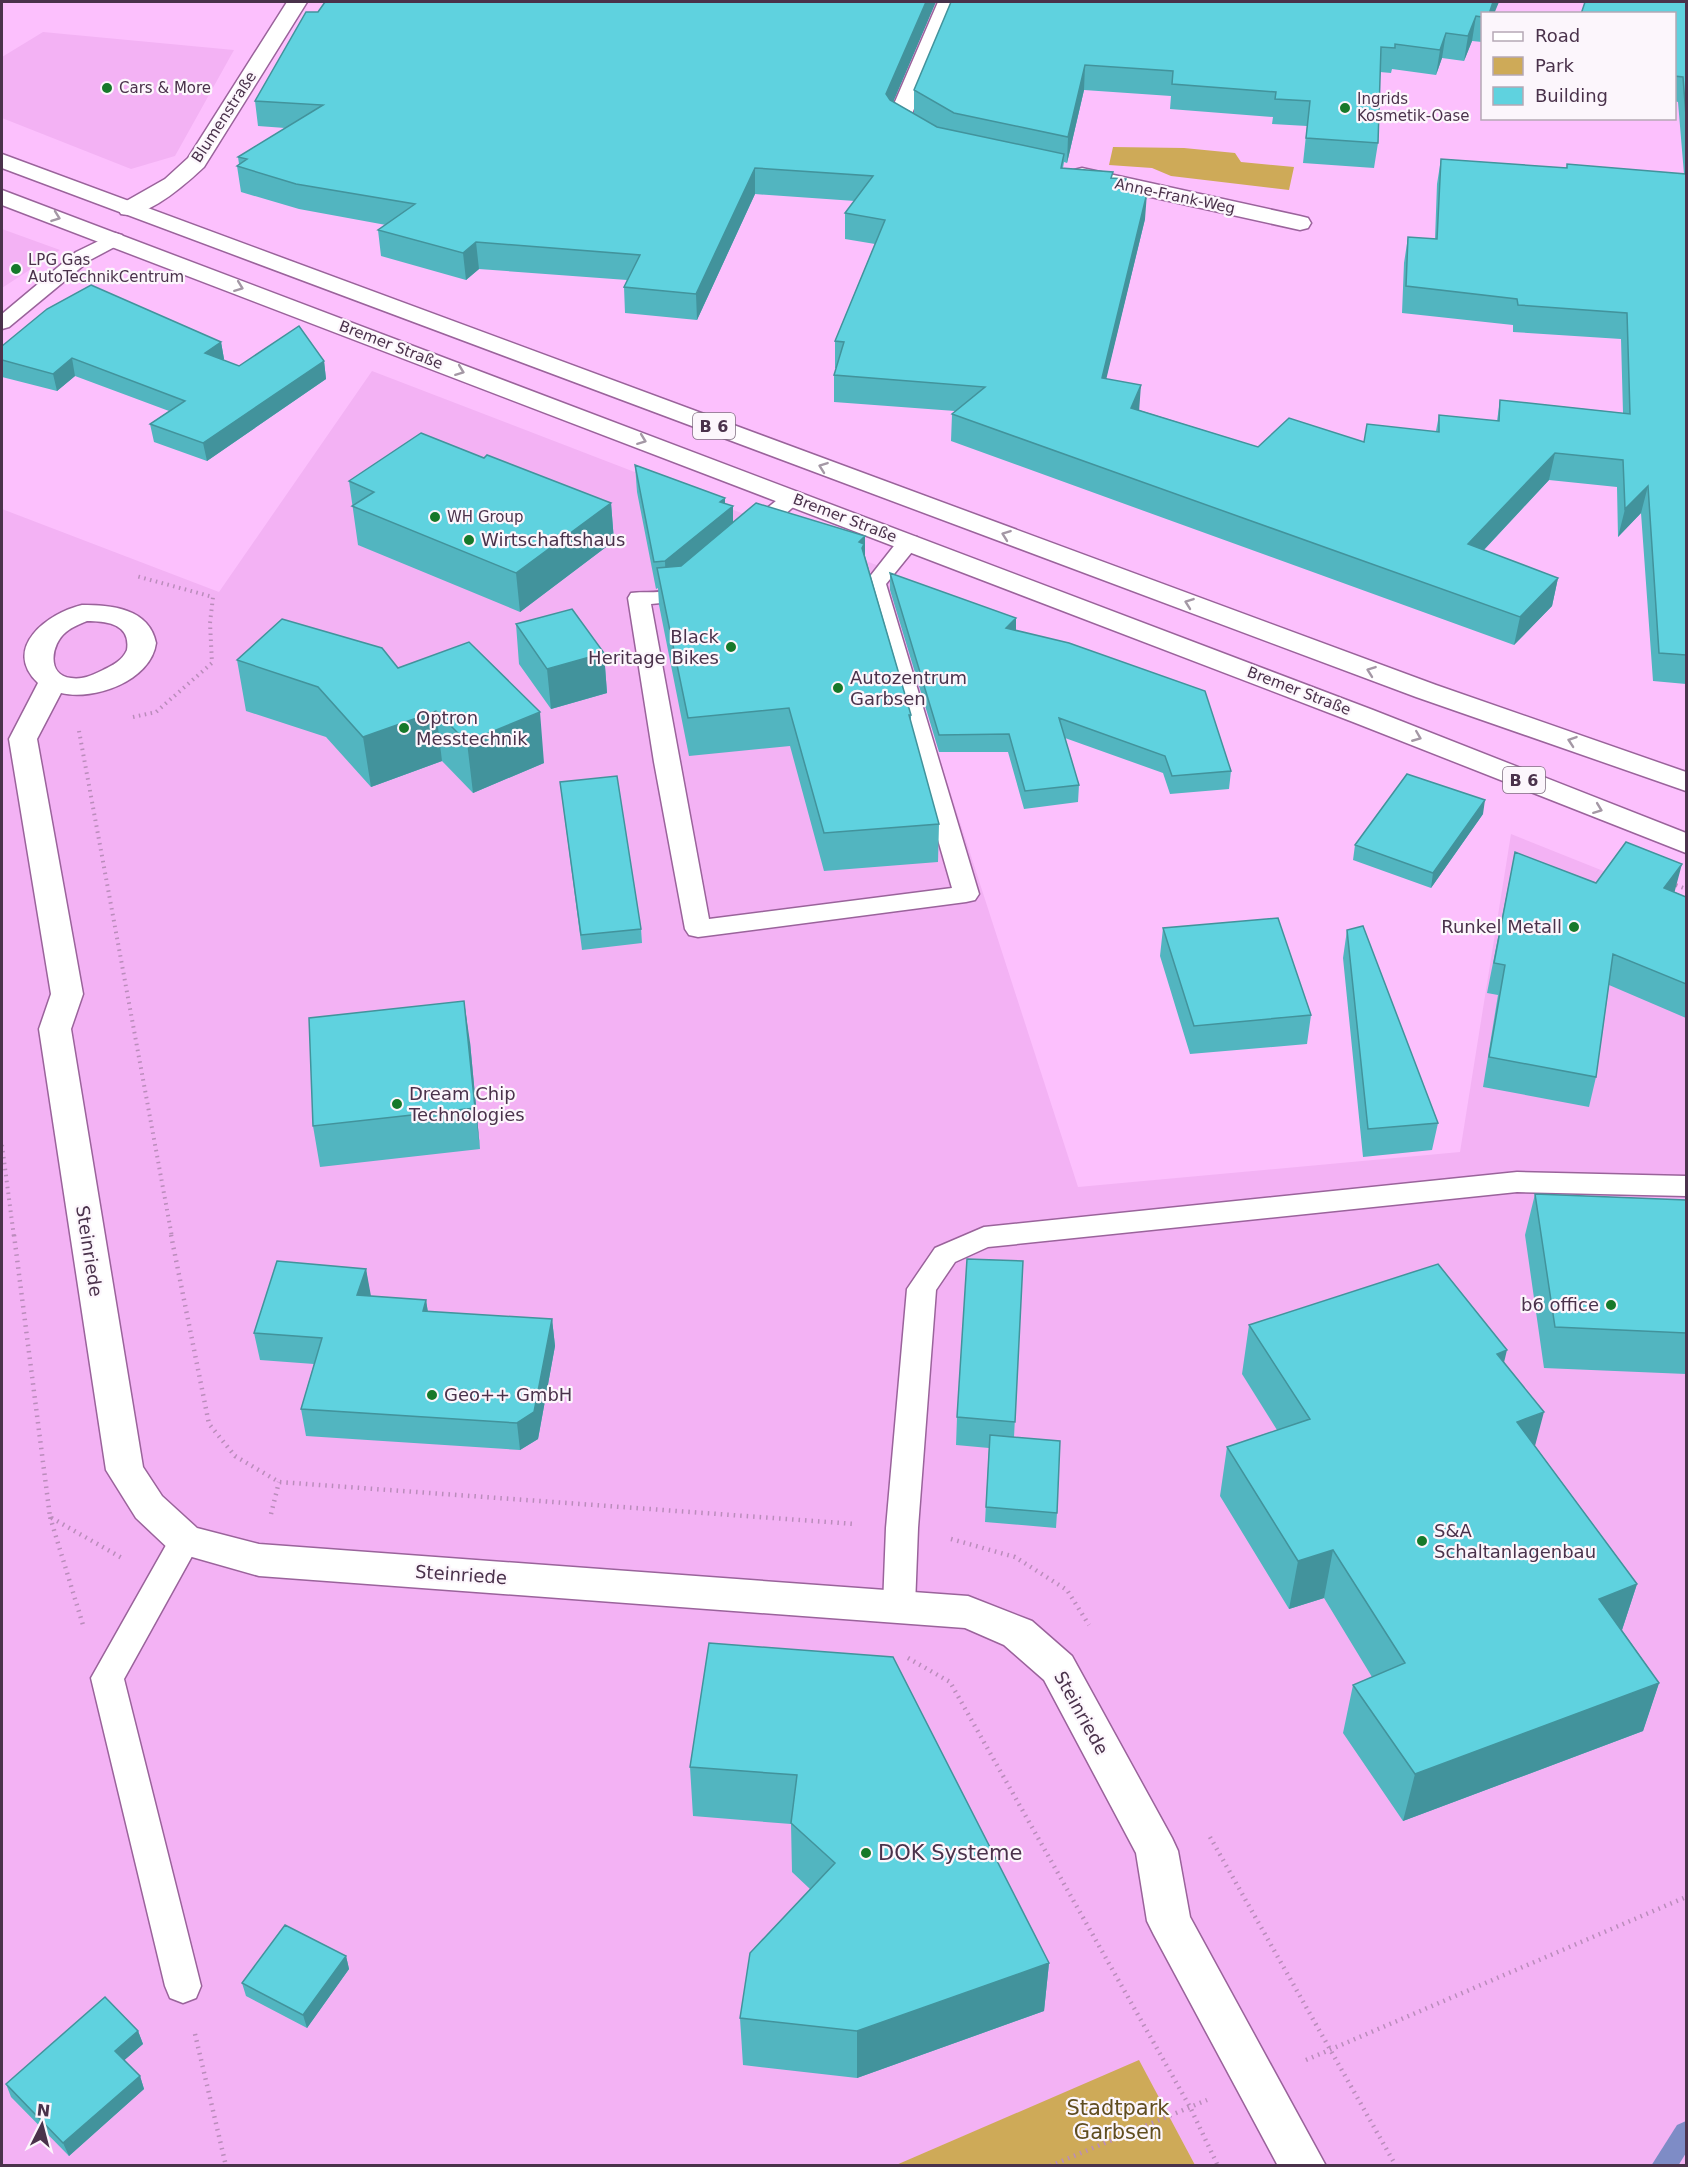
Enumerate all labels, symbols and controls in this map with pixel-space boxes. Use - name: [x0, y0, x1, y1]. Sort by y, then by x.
- legend: [1481, 12, 1676, 120]
- text: Road: [1535, 25, 1580, 46]
- text: Park: [1535, 55, 1574, 76]
- street label: Blumenstraße: [188, 68, 260, 166]
- place label: Cars & More: [119, 79, 211, 97]
- marker: Cars & More: [100, 81, 114, 95]
- text: Building: [1535, 85, 1608, 106]
- place label: Ingrids Kosmetik-Oase: [1357, 90, 1470, 125]
- marker: Ingrids Kosmetik-Oase: [1338, 101, 1352, 115]
- street label: Anne-Frank-Weg: [1113, 174, 1237, 218]
- one-way arrow: [51, 210, 61, 223]
- place label: LPG Gas AutoTechnikCentrum: [28, 251, 184, 286]
- marker: LPG Gas AutoTechnikCentrum: [9, 262, 23, 276]
- one-way arrow: [232, 280, 243, 292]
- street label: Bremer Straße: [337, 317, 445, 373]
- one-way arrow: [454, 364, 465, 376]
- road number: B 6: [693, 413, 735, 439]
- one-way arrow: [636, 433, 647, 445]
- one-way arrow: [818, 461, 829, 474]
- street label: Bremer Straße: [791, 490, 899, 546]
- place label: WH Group: [447, 508, 524, 526]
- marker: WH Group: [428, 510, 442, 524]
- place label: Wirtschaftshaus: [481, 529, 625, 550]
- one-way arrow: [1001, 529, 1012, 542]
- marker: Wirtschaftshaus: [462, 533, 476, 547]
- one-way arrow: [1184, 597, 1194, 610]
- place label: Black Heritage Bikes: [588, 626, 720, 668]
- marker: Black Heritage Bikes: [724, 640, 738, 654]
- street label: Bremer Straße: [1245, 663, 1353, 719]
- one-way arrow: [1367, 665, 1377, 678]
- place label: Autozentrum Garbsen: [850, 667, 967, 709]
- marker: Autozentrum Garbsen: [831, 681, 845, 695]
- place label: Optron Messtechnik: [416, 707, 528, 749]
- marker: Optron Messtechnik: [397, 721, 411, 735]
- one-way arrow: [1411, 730, 1422, 742]
- one-way arrow: [1567, 736, 1578, 749]
- road number: B 6: [1503, 767, 1545, 793]
- one-way arrow: [1592, 802, 1603, 814]
- place label: Runkel Metall: [1441, 916, 1562, 937]
- marker: Runkel Metall: [1567, 920, 1581, 934]
- place label: Dream Chip Technologies: [408, 1083, 525, 1125]
- marker: Dream Chip Technologies: [390, 1097, 404, 1111]
- street label: Steinriede: [72, 1204, 107, 1298]
- place label: b6 office: [1521, 1294, 1599, 1315]
- marker: b6 office: [1604, 1298, 1618, 1312]
- place label: Geo++ GmbH: [444, 1384, 572, 1405]
- marker: Geo++ GmbH: [425, 1388, 439, 1402]
- place label: S&A Schaltanlagenbau: [1434, 1520, 1596, 1562]
- marker: S&A Schaltanlagenbau: [1415, 1534, 1429, 1548]
- street label: Steinriede: [414, 1561, 508, 1588]
- street label: Steinriede: [1050, 1667, 1113, 1758]
- place label: DOK Systeme: [878, 1841, 1022, 1865]
- marker: DOK Systeme: [859, 1846, 873, 1860]
- north arrow: [12, 2095, 72, 2155]
- park label: Stadtpark Garbsen: [1067, 2096, 1170, 2144]
- text: N: [36, 2100, 51, 2121]

